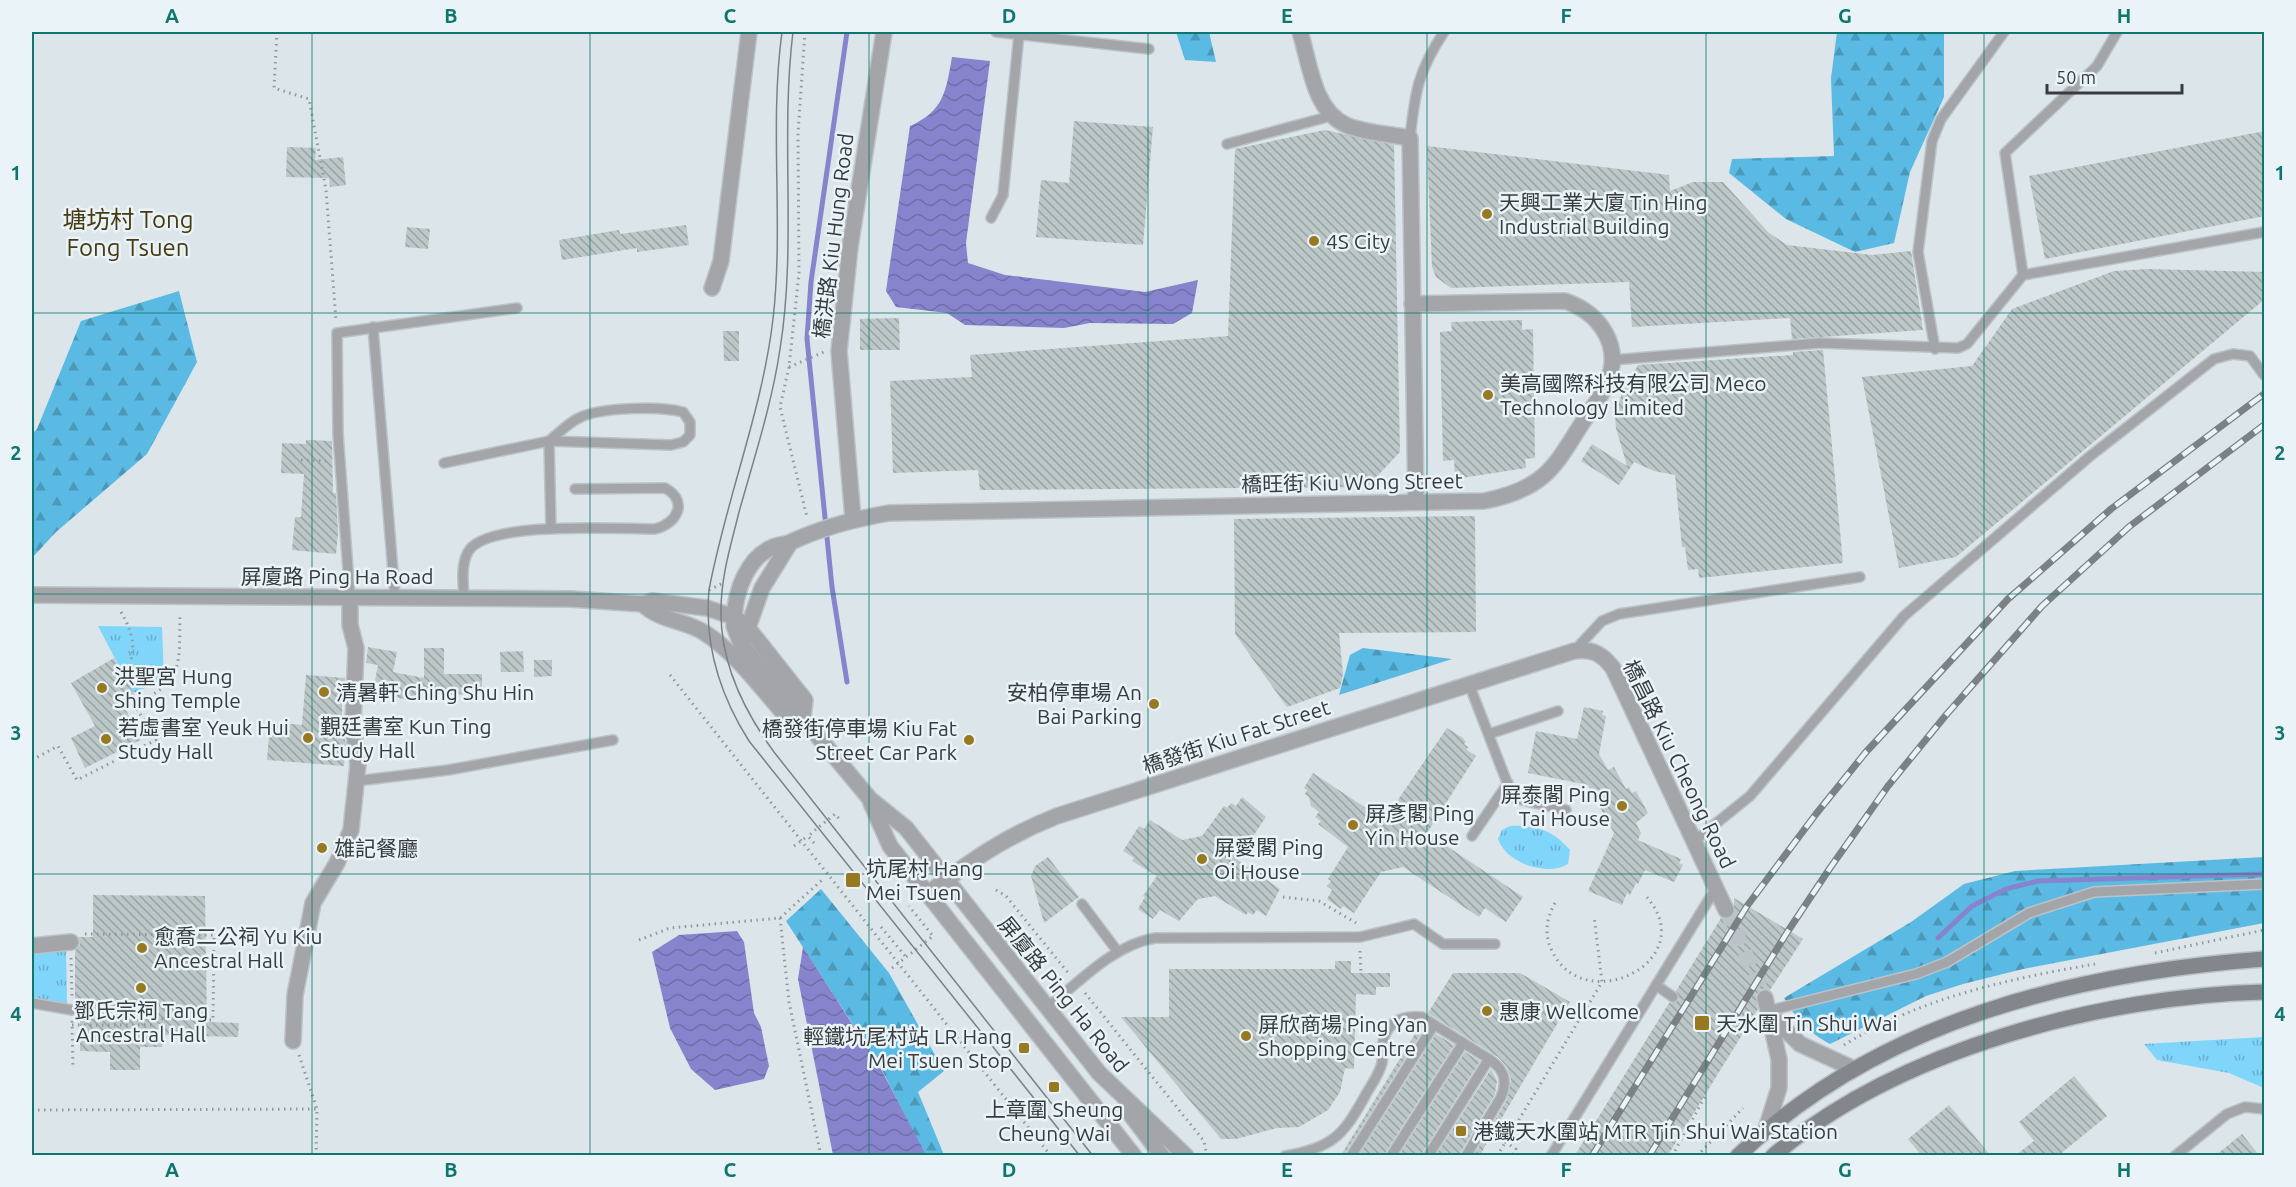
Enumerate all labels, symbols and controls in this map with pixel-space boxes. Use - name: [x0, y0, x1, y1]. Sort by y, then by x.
- text: A: [165, 4, 179, 27]
- text: B: [444, 4, 458, 27]
- text: C: [724, 4, 737, 27]
- text: D: [1002, 4, 1016, 27]
- text: E: [1281, 4, 1293, 27]
- text: F: [1560, 4, 1572, 27]
- text: G: [1838, 4, 1852, 27]
- text: H: [2117, 4, 2131, 27]
- scale bar: [2047, 57, 2182, 95]
- text: 50 m: [2056, 67, 2096, 87]
- street label: 橋洪路 Kiu Hung Road: [808, 132, 858, 340]
- text: 1: [10, 161, 22, 184]
- text: 1: [2274, 161, 2286, 184]
- place label: 天興工業大廈 Tin Hing Industrial Building: [1499, 190, 1708, 238]
- district label: 塘坊村 Tong Fong Tsuen: [62, 206, 194, 261]
- marker: 天興工業大廈 Tin Hing Industrial Building: [1480, 207, 1494, 221]
- place label: 4S City: [1326, 229, 1390, 253]
- marker: 4S City: [1307, 234, 1321, 248]
- place label: 美高國際科技有限公司 Meco Technology Limited: [1500, 371, 1767, 419]
- marker: 美高國際科技有限公司 Meco Technology Limited: [1481, 388, 1495, 402]
- text: 2: [10, 441, 22, 464]
- text: 2: [2274, 441, 2286, 464]
- street label: 橋旺街 Kiu Wong Street: [1241, 468, 1463, 496]
- street label: 屏廈路 Ping Ha Road: [241, 564, 434, 588]
- street label: 橋昌路 Kiu Cheong Road: [1619, 656, 1741, 872]
- place label: 洪聖宮 Hung Shing Temple: [114, 664, 241, 712]
- place label: 清暑軒 Ching Shu Hin: [336, 680, 534, 704]
- place label: 安柏停車場 An Bai Parking: [1007, 680, 1142, 728]
- marker: 洪聖宮 Hung Shing Temple: [95, 681, 109, 695]
- marker: 清暑軒 Ching Shu Hin: [317, 685, 331, 699]
- street label: 橋發街 Kiu Fat Street: [1139, 694, 1333, 778]
- marker: 安柏停車場 An Bai Parking: [1147, 697, 1161, 711]
- place label: 覲廷書室 Kun Ting Study Hall: [320, 714, 492, 762]
- place label: 若虛書室 Yeuk Hui Study Hall: [118, 715, 289, 763]
- place label: 橋發街停車場 Kiu Fat Street Car Park: [762, 716, 957, 764]
- text: 3: [10, 721, 22, 744]
- text: 3: [2274, 721, 2286, 744]
- marker: 覲廷書室 Kun Ting Study Hall: [301, 731, 315, 745]
- marker: 若虛書室 Yeuk Hui Study Hall: [99, 732, 113, 746]
- marker: 橋發街停車場 Kiu Fat Street Car Park: [962, 733, 976, 747]
- place label: 屏泰閣 Ping Tai House: [1500, 782, 1610, 830]
- marker: 屏泰閣 Ping Tai House: [1615, 799, 1629, 813]
- place label: 屏彥閣 Ping Yin House: [1365, 801, 1475, 849]
- marker: 屏彥閣 Ping Yin House: [1346, 818, 1360, 832]
- place label: 屏愛閣 Ping Oi House: [1214, 835, 1324, 883]
- place label: 雄記餐廳: [334, 836, 418, 860]
- marker: 雄記餐廳: [315, 841, 329, 855]
- marker: 屏愛閣 Ping Oi House: [1195, 852, 1209, 866]
- place label: 坑尾村 Hang Mei Tsuen: [866, 856, 983, 904]
- marker: 坑尾村 Hang Mei Tsuen: [844, 871, 862, 889]
- street label: 屏廈路 Ping Ha Road: [994, 911, 1134, 1077]
- place label: 愈喬二公祠 Yu Kiu Ancestral Hall: [154, 924, 323, 972]
- marker: 愈喬二公祠 Yu Kiu Ancestral Hall: [135, 941, 149, 955]
- marker: 鄧氏宗祠 Tang Ancestral Hall: [134, 981, 148, 995]
- place label: 鄧氏宗祠 Tang Ancestral Hall: [74, 998, 208, 1046]
- place label: 惠康 Wellcome: [1499, 999, 1639, 1023]
- text: 4: [10, 1002, 22, 1025]
- text: 4: [2274, 1002, 2286, 1025]
- marker: 惠康 Wellcome: [1480, 1004, 1494, 1018]
- place label: 天水圍 Tin Shui Wai: [1716, 1011, 1898, 1035]
- place label: 屏欣商場 Ping Yan Shopping Centre: [1258, 1012, 1428, 1060]
- marker: 天水圍 Tin Shui Wai: [1693, 1014, 1711, 1032]
- place label: 輕鐵坑尾村站 LR Hang Mei Tsuen Stop: [803, 1024, 1012, 1072]
- marker: 屏欣商場 Ping Yan Shopping Centre: [1239, 1029, 1253, 1043]
- marker: 輕鐵坑尾村站 LR Hang Mei Tsuen Stop: [1017, 1041, 1031, 1055]
- marker: 上章圍 Sheung Cheung Wai: [1047, 1080, 1061, 1094]
- place label: 上章圍 Sheung Cheung Wai: [985, 1097, 1123, 1145]
- place label: 港鐵天水圍站 MTR Tin Shui Wai Station: [1473, 1119, 1838, 1143]
- marker: 港鐵天水圍站 MTR Tin Shui Wai Station: [1454, 1124, 1468, 1138]
- text: A: [165, 1158, 179, 1181]
- text: B: [444, 1158, 458, 1181]
- text: C: [724, 1158, 737, 1181]
- text: D: [1002, 1158, 1016, 1181]
- text: E: [1281, 1158, 1293, 1181]
- text: F: [1560, 1158, 1572, 1181]
- text: G: [1838, 1158, 1852, 1181]
- text: H: [2117, 1158, 2131, 1181]

